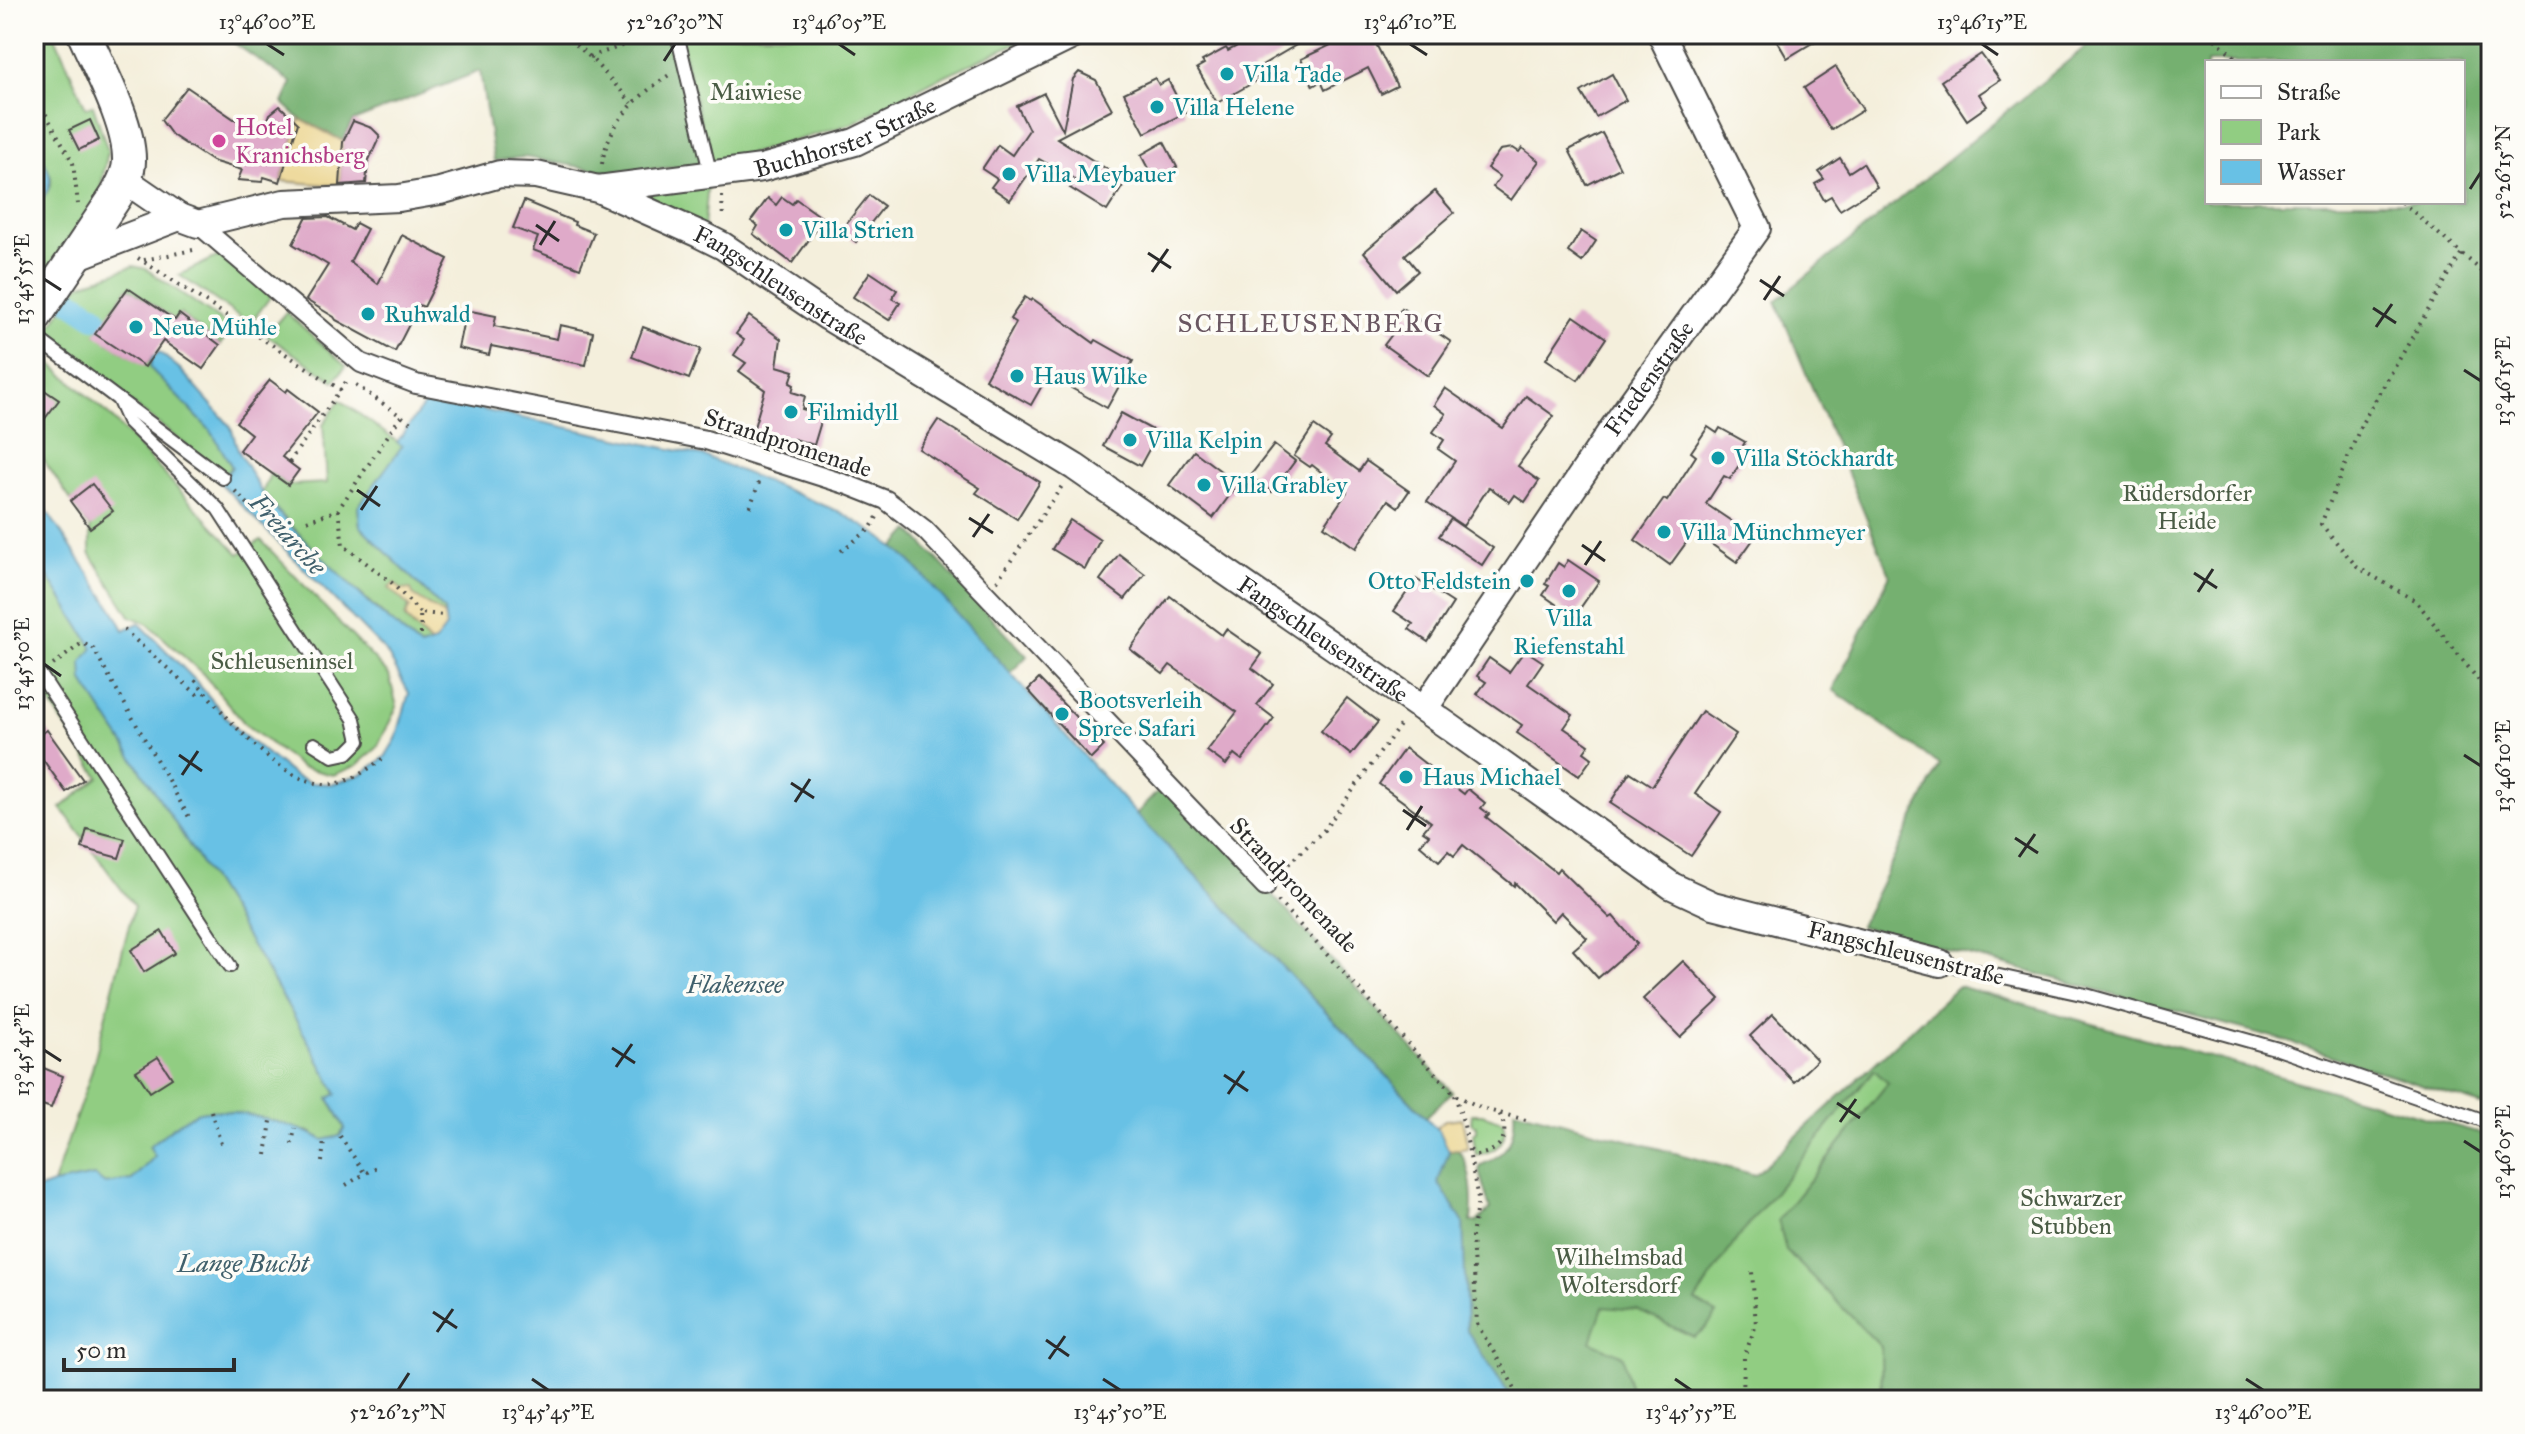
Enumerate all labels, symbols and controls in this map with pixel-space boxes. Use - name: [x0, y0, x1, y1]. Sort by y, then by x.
- text: 13°46'00"E: [219, 10, 315, 34]
- text: 52°26'30"N: [626, 10, 724, 34]
- text: 13°46'05"E: [792, 10, 886, 34]
- text: 13°46'10"E: [1364, 10, 1456, 34]
- text: 13°46'15"E: [1937, 10, 2027, 34]
- place label: Villa Tade: [1242, 59, 1342, 89]
- legend: [2205, 60, 2465, 204]
- marker: Villa Tade: [1218, 65, 1236, 83]
- park label: Maiwiese: [710, 77, 802, 107]
- text: Straße: [2277, 77, 2341, 107]
- street label: Buchhorster Straße: [751, 90, 941, 184]
- place label: Villa Helene: [1172, 92, 1294, 122]
- marker: Villa Helene: [1148, 98, 1166, 116]
- place label: Hotel Kranichsberg: [235, 112, 366, 170]
- text: Park: [2277, 117, 2321, 147]
- text: 52°26'15"N: [2491, 125, 2515, 219]
- marker: Hotel Kranichsberg: [210, 132, 228, 150]
- text: Wasser: [2277, 157, 2345, 187]
- place label: Villa Meybauer: [1024, 159, 1176, 189]
- marker: Villa Meybauer: [1000, 165, 1018, 183]
- place label: Villa Strien: [801, 215, 914, 245]
- street label: Fangschleusenstraße: [689, 219, 873, 353]
- marker: Villa Strien: [777, 221, 795, 239]
- text: 13°45'55"E: [10, 234, 34, 324]
- place label: Ruhwald: [384, 299, 471, 329]
- marker: Ruhwald: [359, 305, 377, 323]
- district label: SCHLEUSENBERG: [1177, 307, 1445, 339]
- place label: Neue Mühle: [152, 312, 277, 342]
- street label: Friedenstraße: [1598, 315, 1700, 442]
- marker: Neue Mühle: [127, 318, 145, 336]
- text: 13°46'15"E: [2491, 336, 2515, 426]
- place label: Haus Wilke: [1033, 361, 1147, 391]
- marker: Haus Wilke: [1008, 367, 1026, 385]
- place label: Filmidyll: [807, 397, 899, 427]
- street label: Strandpromenade: [700, 402, 876, 484]
- marker: Filmidyll: [782, 403, 800, 421]
- place label: Villa Kelpin: [1145, 425, 1262, 455]
- marker: Villa Kelpin: [1121, 431, 1139, 449]
- place label: Villa Stöckhardt: [1733, 443, 1895, 473]
- marker: Villa Stöckhardt: [1709, 449, 1727, 467]
- place label: Villa Grabley: [1219, 470, 1348, 500]
- marker: Villa Grabley: [1195, 476, 1213, 494]
- park label: Rüdersdorfer Heide: [2122, 478, 2252, 536]
- water label: Freiarche: [242, 486, 334, 583]
- place label: Villa Münchmeyer: [1679, 517, 1865, 547]
- marker: Villa Münchmeyer: [1655, 523, 1673, 541]
- place label: Otto Feldstein: [1368, 566, 1511, 596]
- street label: Fangschleusenstraße: [1232, 569, 1414, 709]
- marker: Otto Feldstein: [1518, 572, 1536, 590]
- marker: Villa Riefenstahl: [1560, 582, 1578, 600]
- place label: Villa Riefenstahl: [1513, 603, 1625, 661]
- text: 13°45'50"E: [10, 617, 34, 711]
- park label: Schleuseninsel: [210, 646, 354, 676]
- place label: Bootsverleih Spree Safari: [1078, 685, 1202, 743]
- marker: Bootsverleih Spree Safari: [1053, 705, 1071, 723]
- text: 13°46'10"E: [2491, 720, 2515, 812]
- place label: Haus Michael: [1422, 762, 1561, 792]
- marker: Haus Michael: [1397, 768, 1415, 786]
- street label: Strandpromenade: [1223, 811, 1365, 959]
- street label: Fangschleusenstraße: [1805, 914, 2007, 992]
- water label: Flakensee: [685, 968, 785, 1000]
- text: 13°45'45"E: [10, 1004, 34, 1096]
- text: 13°46'05"E: [2491, 1105, 2515, 1199]
- park label: Schwarzer Stubben: [2020, 1183, 2122, 1241]
- park label: Wilhelmsbad Woltersdorf: [1555, 1242, 1683, 1300]
- water label: Lange Bucht: [176, 1247, 311, 1279]
- scale bar: [64, 1322, 234, 1372]
- text: 50 m: [76, 1335, 126, 1365]
- text: 52°26'25"N: [350, 1400, 446, 1424]
- text: 13°45'45"E: [502, 1400, 594, 1424]
- text: 13°45'50"E: [1073, 1400, 1167, 1424]
- text: 13°45'55"E: [1646, 1400, 1736, 1424]
- text: 13°46'00"E: [2215, 1400, 2311, 1424]

